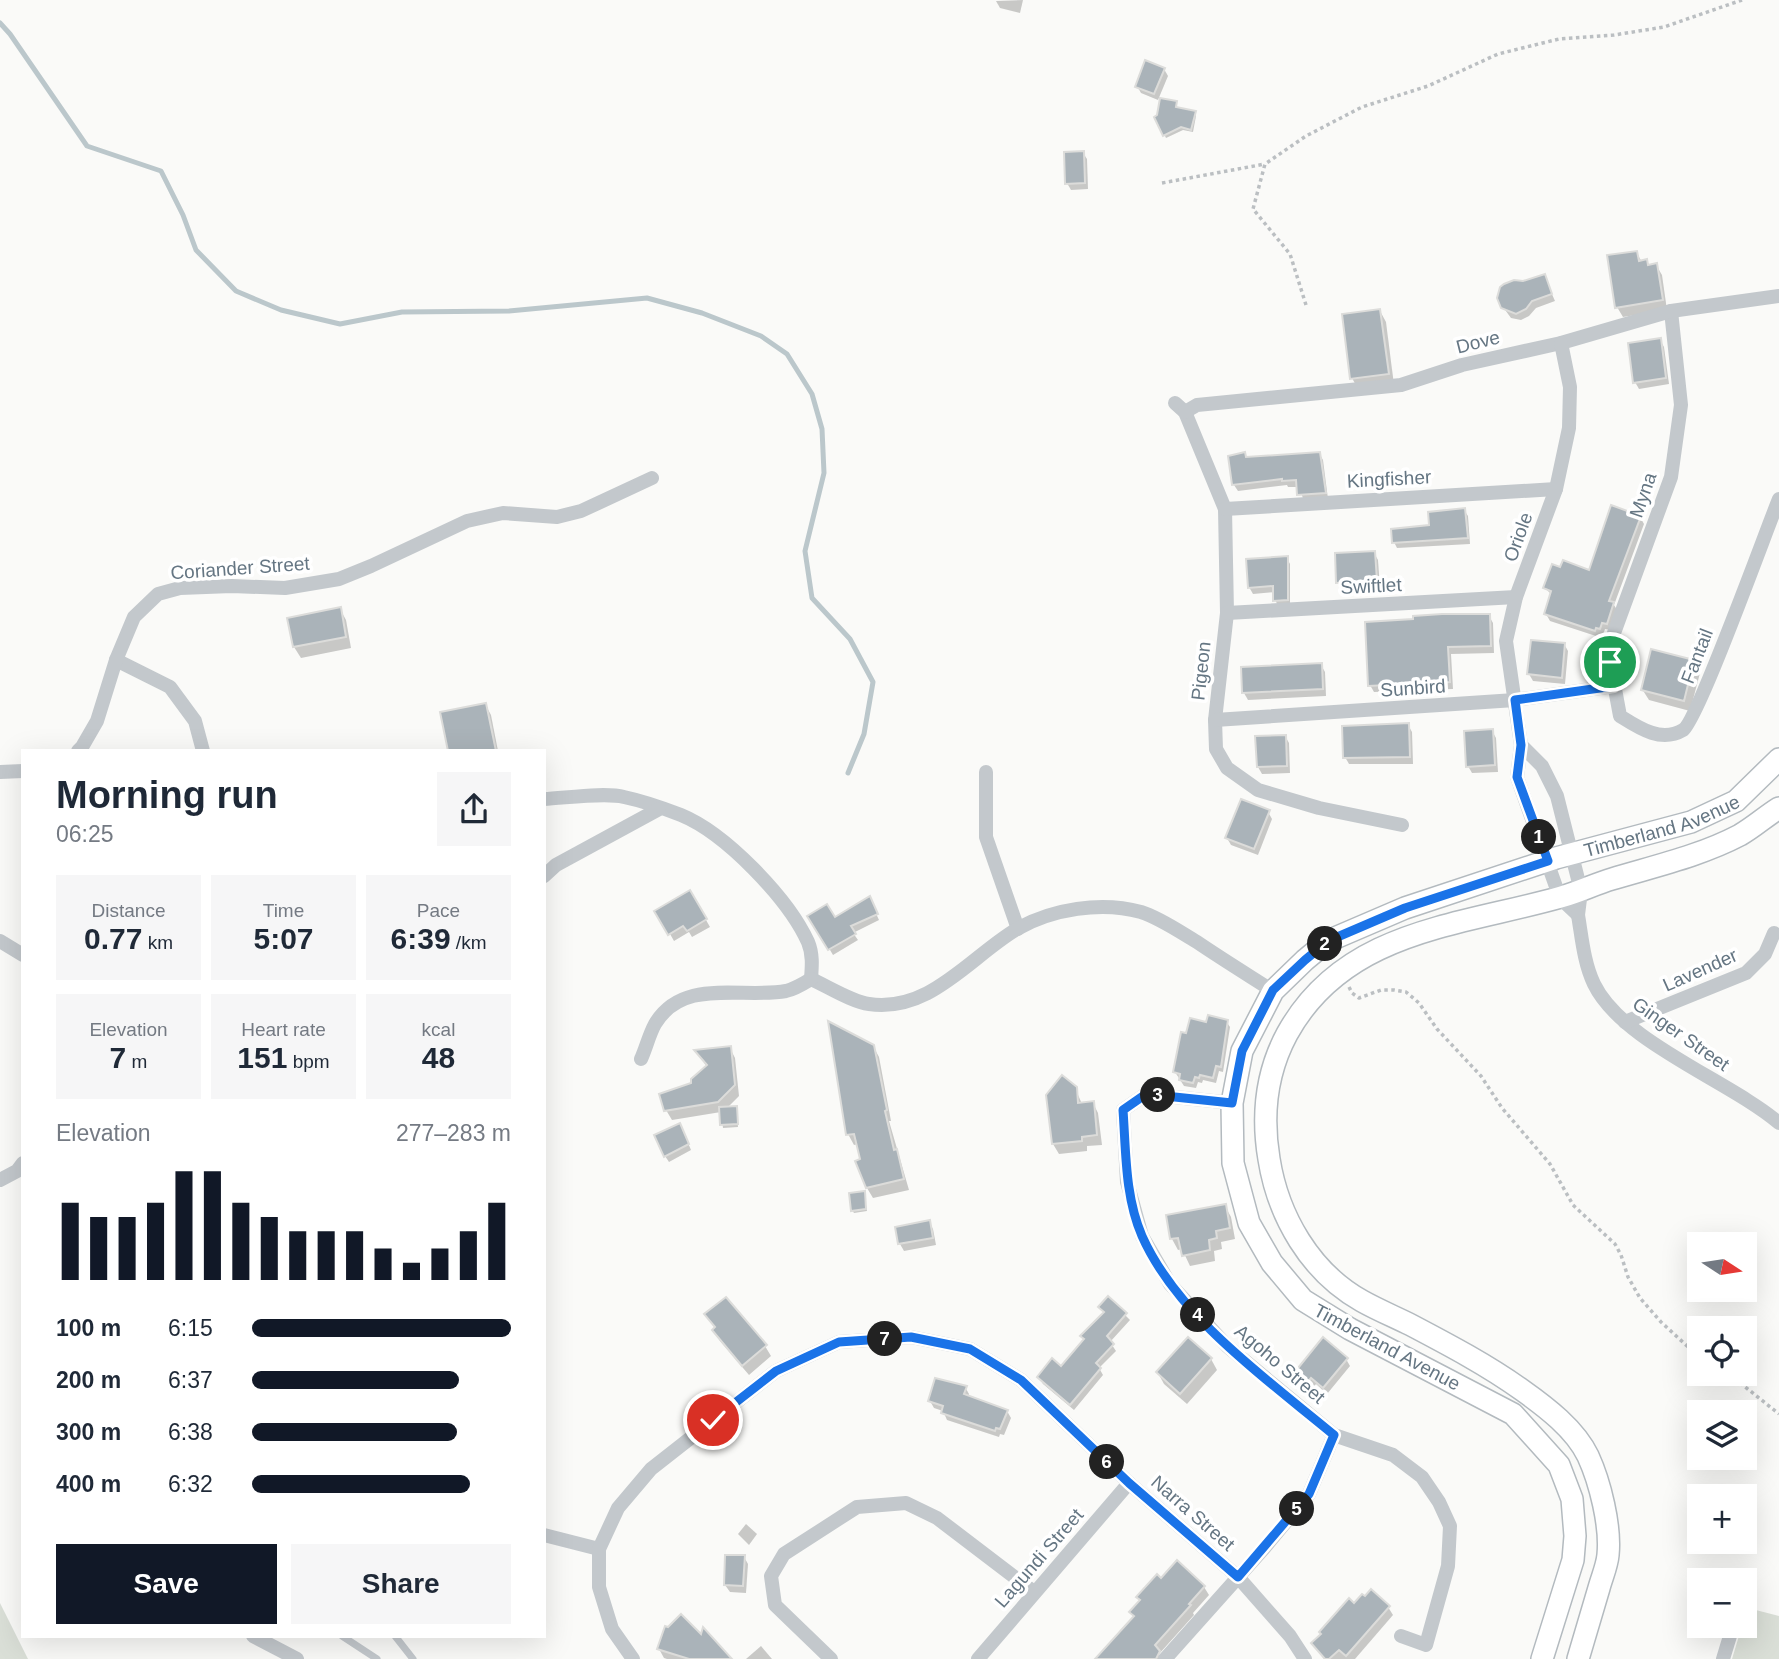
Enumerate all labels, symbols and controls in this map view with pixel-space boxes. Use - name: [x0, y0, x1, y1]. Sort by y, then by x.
- street label: Dove: [1454, 326, 1502, 358]
- street label: Kingfisher: [1346, 466, 1432, 492]
- street label: Myna: [1626, 469, 1661, 520]
- street label: Oriole: [1499, 510, 1537, 564]
- street label: Coriander Street: [170, 553, 311, 583]
- street label: Swiftlet: [1340, 574, 1403, 598]
- street label: Fantail: [1677, 626, 1717, 686]
- pin: [1580, 632, 1640, 692]
- street label: Pigeon: [1187, 640, 1215, 702]
- icon: arrive: [1591, 643, 1629, 681]
- street label: Sunbird: [1380, 675, 1446, 701]
- button: share: [437, 772, 511, 846]
- text: Morning run: [56, 774, 278, 816]
- street label: Timberland Avenue: [1582, 790, 1743, 861]
- pin: 1: [1522, 820, 1556, 854]
- text: 06:25: [56, 821, 114, 847]
- text: 1: [1533, 826, 1544, 847]
- text: Distance: [92, 900, 165, 921]
- text: Time: [263, 900, 304, 921]
- text: Pace: [417, 900, 460, 921]
- text: 0.77: [84, 922, 142, 955]
- text: 5:07: [253, 922, 314, 955]
- text: 6:39: [391, 922, 451, 955]
- pin: 2: [1308, 926, 1342, 962]
- text: km: [142, 932, 173, 953]
- text: /km: [451, 932, 486, 953]
- text: 2: [1319, 933, 1330, 954]
- street label: Lavender: [1660, 944, 1741, 996]
- street label: Ginger Street: [1629, 993, 1734, 1075]
- text: Elevation: [89, 1019, 168, 1040]
- text: Heart rate: [241, 1019, 326, 1040]
- text: kcal: [422, 1019, 455, 1040]
- text: 7: [110, 1041, 126, 1074]
- text: 151: [237, 1041, 287, 1074]
- text: 48: [422, 1041, 455, 1074]
- text: m: [126, 1051, 147, 1072]
- text: bpm: [287, 1051, 330, 1072]
- pin: 3: [1140, 1078, 1176, 1112]
- text: 3: [1152, 1084, 1163, 1105]
- text: Elevation: [56, 1120, 151, 1146]
- text: 277–283 m: [396, 1120, 511, 1146]
- north arrow: [1687, 1232, 1757, 1302]
- map controls: [1687, 1232, 1757, 1638]
- pin: 4: [1180, 1298, 1216, 1332]
- street label: Timberland Avenue: [1310, 1300, 1464, 1394]
- text: 4: [1192, 1304, 1203, 1325]
- text: 100 m: [56, 1315, 121, 1341]
- text: 6:15: [168, 1315, 213, 1341]
- button: locate: [1687, 1316, 1757, 1386]
- street label: Agoho Street: [1231, 1320, 1330, 1408]
- pin: 7: [868, 1322, 903, 1356]
- text: 7: [879, 1328, 890, 1349]
- text: 200 m: [56, 1367, 121, 1393]
- text: 6:37: [168, 1367, 213, 1393]
- pin: [683, 1390, 743, 1450]
- button: layers: [1687, 1400, 1757, 1470]
- icon: check: [694, 1401, 732, 1439]
- text: 300 m: [56, 1419, 121, 1445]
- text: 6:38: [168, 1419, 213, 1445]
- pin: 6: [1090, 1444, 1124, 1480]
- text: 6: [1101, 1451, 1112, 1472]
- text: 400 m: [56, 1471, 121, 1497]
- text: 6:32: [168, 1471, 213, 1497]
- street label: Narra Street: [1147, 1471, 1239, 1555]
- button: +: [1687, 1484, 1757, 1554]
- pin: 5: [1280, 1492, 1314, 1526]
- text: 5: [1291, 1498, 1302, 1519]
- street label: Lagundi Street: [991, 1504, 1088, 1612]
- button: Save: [56, 1544, 277, 1624]
- button: Share: [291, 1544, 511, 1624]
- button: −: [1687, 1568, 1757, 1638]

